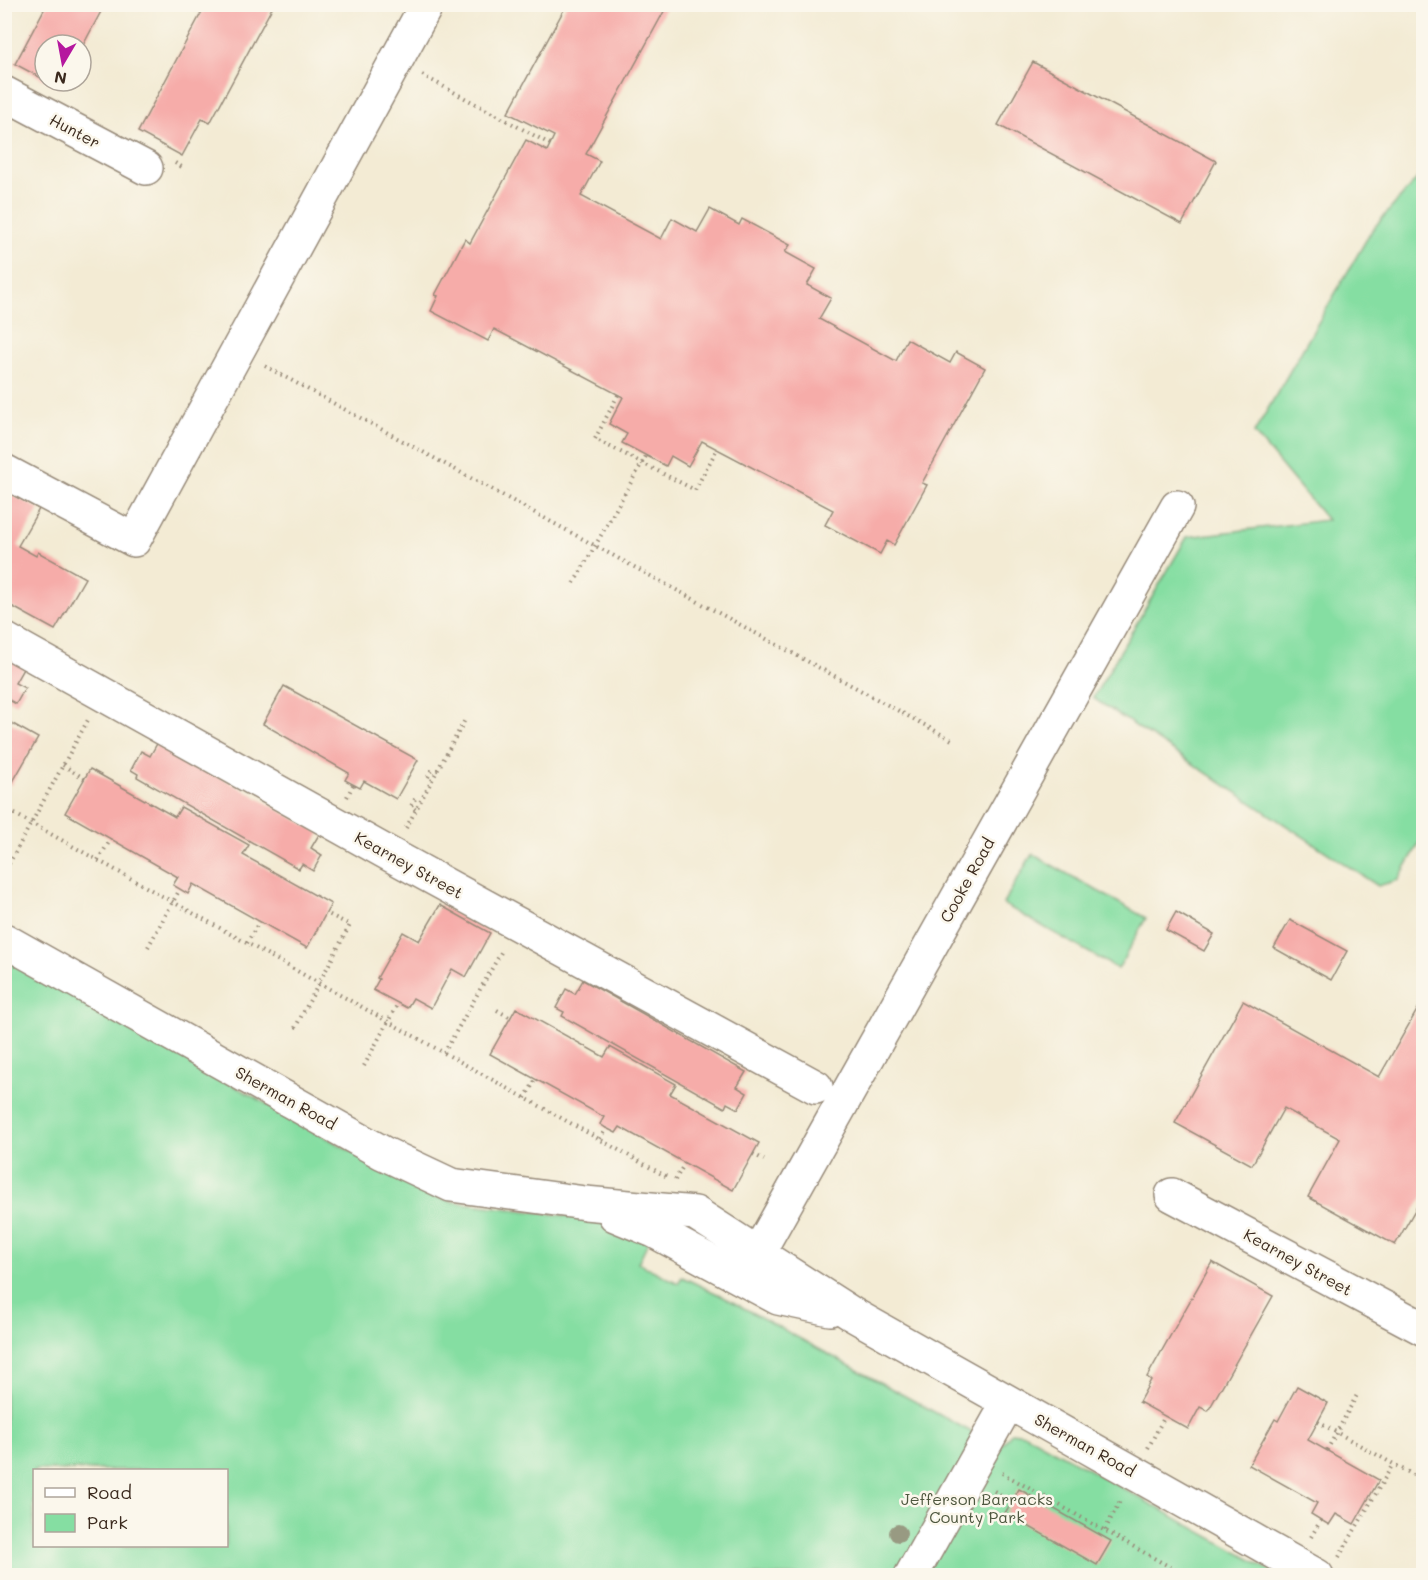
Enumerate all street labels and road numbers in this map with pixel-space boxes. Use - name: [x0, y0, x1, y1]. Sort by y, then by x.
- street label: Hunter: [46, 109, 104, 153]
- street label: Kearney Street: [351, 826, 467, 903]
- street label: Cooke Road: [935, 834, 998, 926]
- street label: Sherman Road: [232, 1061, 341, 1134]
- street label: Kearney Street: [1240, 1223, 1356, 1300]
- street label: Sherman Road: [1031, 1408, 1140, 1481]

